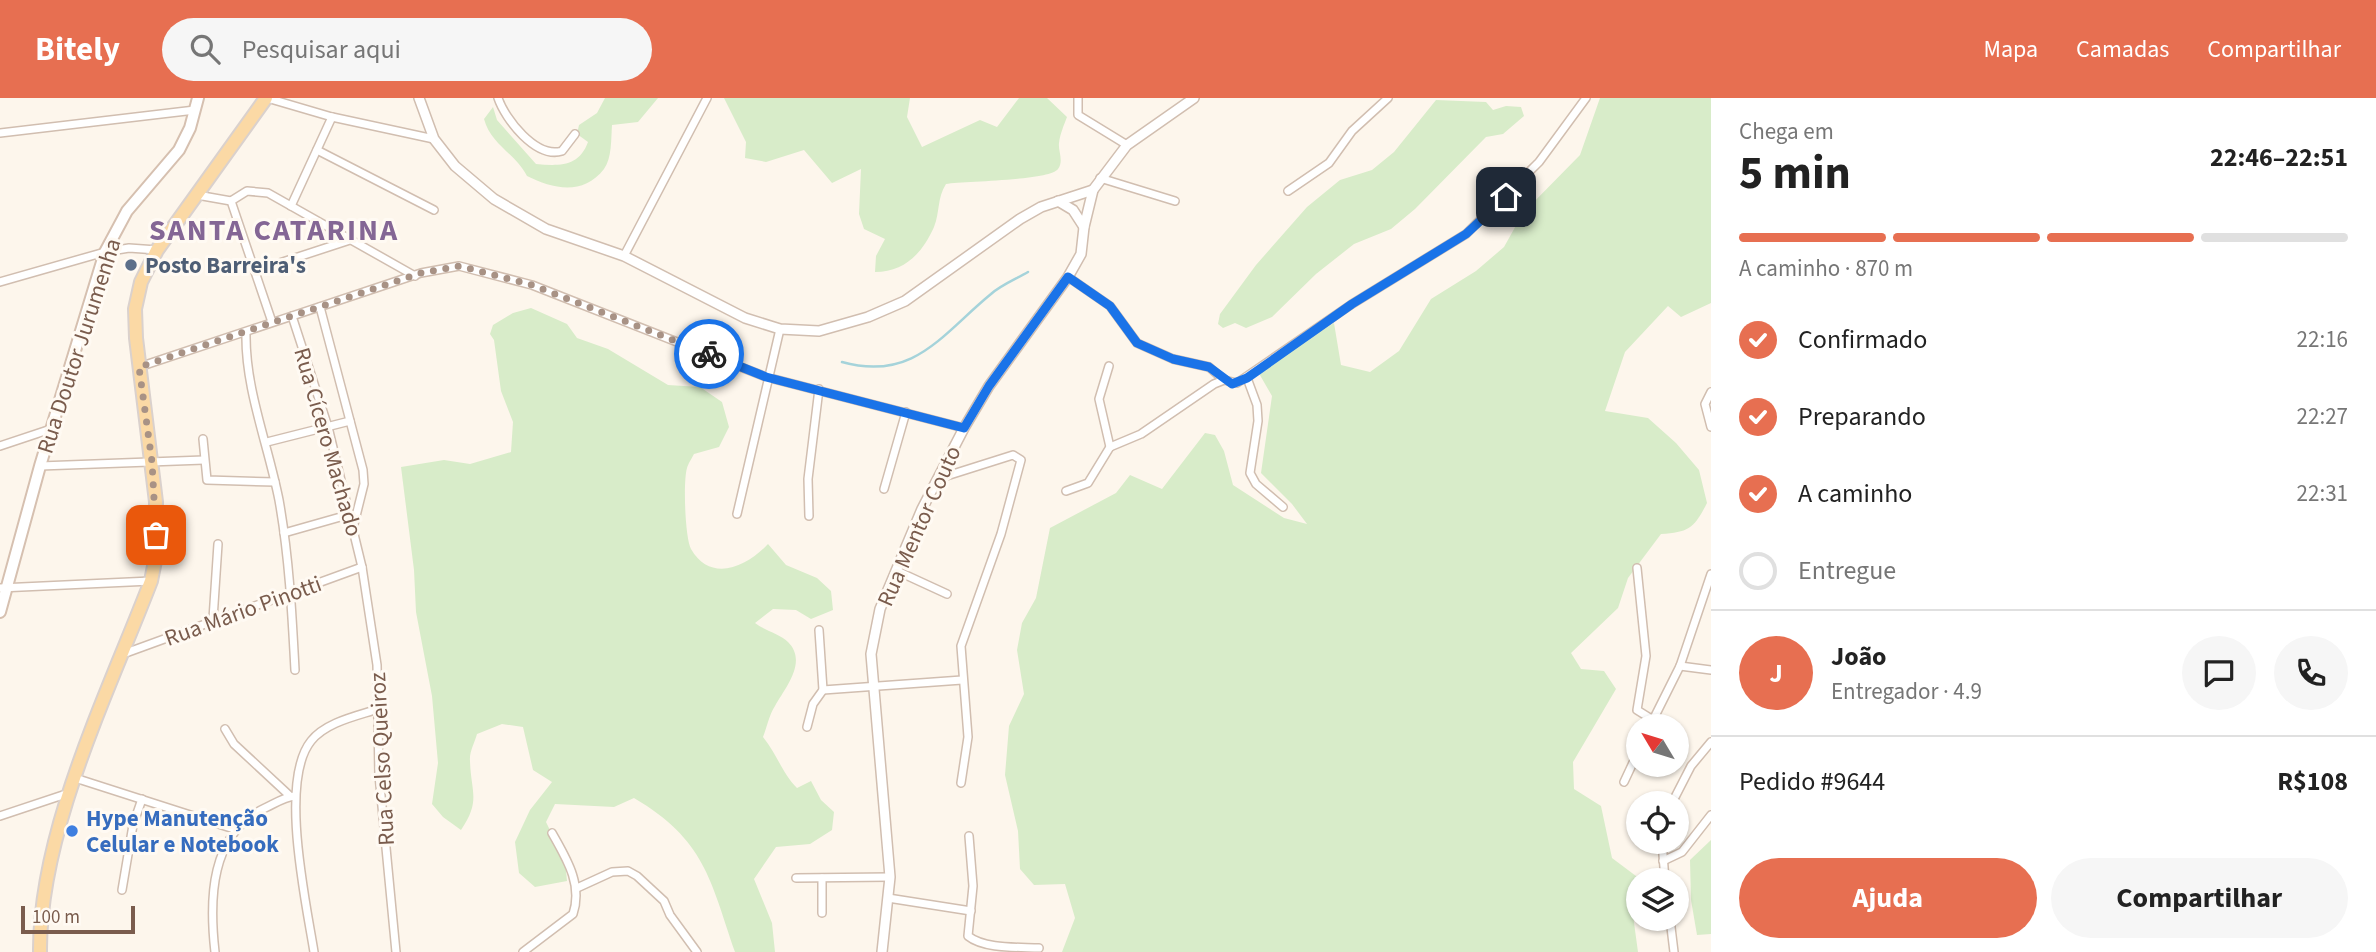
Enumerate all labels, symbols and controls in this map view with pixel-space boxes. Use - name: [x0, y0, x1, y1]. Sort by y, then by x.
- search box: [162, 18, 652, 81]
- text: Bitely: [35, 26, 120, 73]
- icon: search: [186, 30, 224, 68]
- text: Pesquisar aqui: [242, 31, 401, 68]
- text: Mapa: [1983, 32, 2038, 67]
- text: Camadas: [2076, 32, 2169, 67]
- text: Compartilhar: [2207, 32, 2341, 67]
- text: Chega em: [1739, 115, 1834, 148]
- text: 22:46–22:51: [2210, 139, 2348, 176]
- text: 5 min: [1739, 141, 1851, 206]
- pin: [1476, 167, 1536, 227]
- icon: home: [1487, 178, 1525, 216]
- district label: SANTA CATARINA: [149, 209, 399, 252]
- street label: Rua Doutor Jurumenha: [29, 234, 129, 458]
- place label: Posto Barreira's: [145, 249, 306, 282]
- text: A caminho · 870 m: [1739, 252, 1913, 285]
- marker: Posto Barreira's: [123, 257, 139, 273]
- courier: [674, 319, 744, 389]
- icon: check: [1739, 321, 1777, 359]
- text: Confirmado: [1798, 321, 1927, 358]
- text: 22:16: [2297, 323, 2348, 356]
- icon: bike: [690, 335, 728, 373]
- street label: Rua Cícero Machado: [285, 344, 371, 540]
- icon: check: [1739, 398, 1777, 436]
- text: Preparando: [1798, 398, 1926, 435]
- text: 22:27: [2297, 400, 2348, 433]
- street label: Rua Mentor Couto: [869, 440, 969, 612]
- icon: check: [1739, 475, 1777, 513]
- text: A caminho: [1798, 475, 1912, 512]
- text: 22:31: [2297, 477, 2348, 510]
- pin: [126, 505, 186, 565]
- icon: bag: [137, 516, 175, 554]
- text: Entregue: [1798, 552, 1896, 589]
- street label: Rua Mário Pinotti: [160, 567, 326, 655]
- button: chat: [2182, 636, 2256, 710]
- button: phone: [2274, 636, 2348, 710]
- text: João: [1831, 638, 1887, 675]
- text: J: [1769, 655, 1783, 692]
- street label: Rua Celso Queiroz: [361, 671, 403, 847]
- text: Entregador · 4.9: [1831, 675, 1982, 708]
- north arrow: [1626, 714, 1689, 777]
- map controls: [1626, 714, 1689, 931]
- text: Pedido #9644: [1739, 763, 1885, 800]
- text: R$108: [2277, 763, 2348, 800]
- button: locate: [1626, 791, 1689, 854]
- place label: Hype Manutenção Celular e Notebook: [86, 802, 279, 861]
- marker: Hype Manutenção Celular e Notebook: [64, 823, 80, 839]
- button: Ajuda: [1739, 858, 2037, 938]
- button: Compartilhar: [2051, 858, 2348, 938]
- button: layers: [1626, 868, 1689, 931]
- scale bar: [21, 903, 135, 935]
- text: 100 m: [32, 904, 80, 931]

